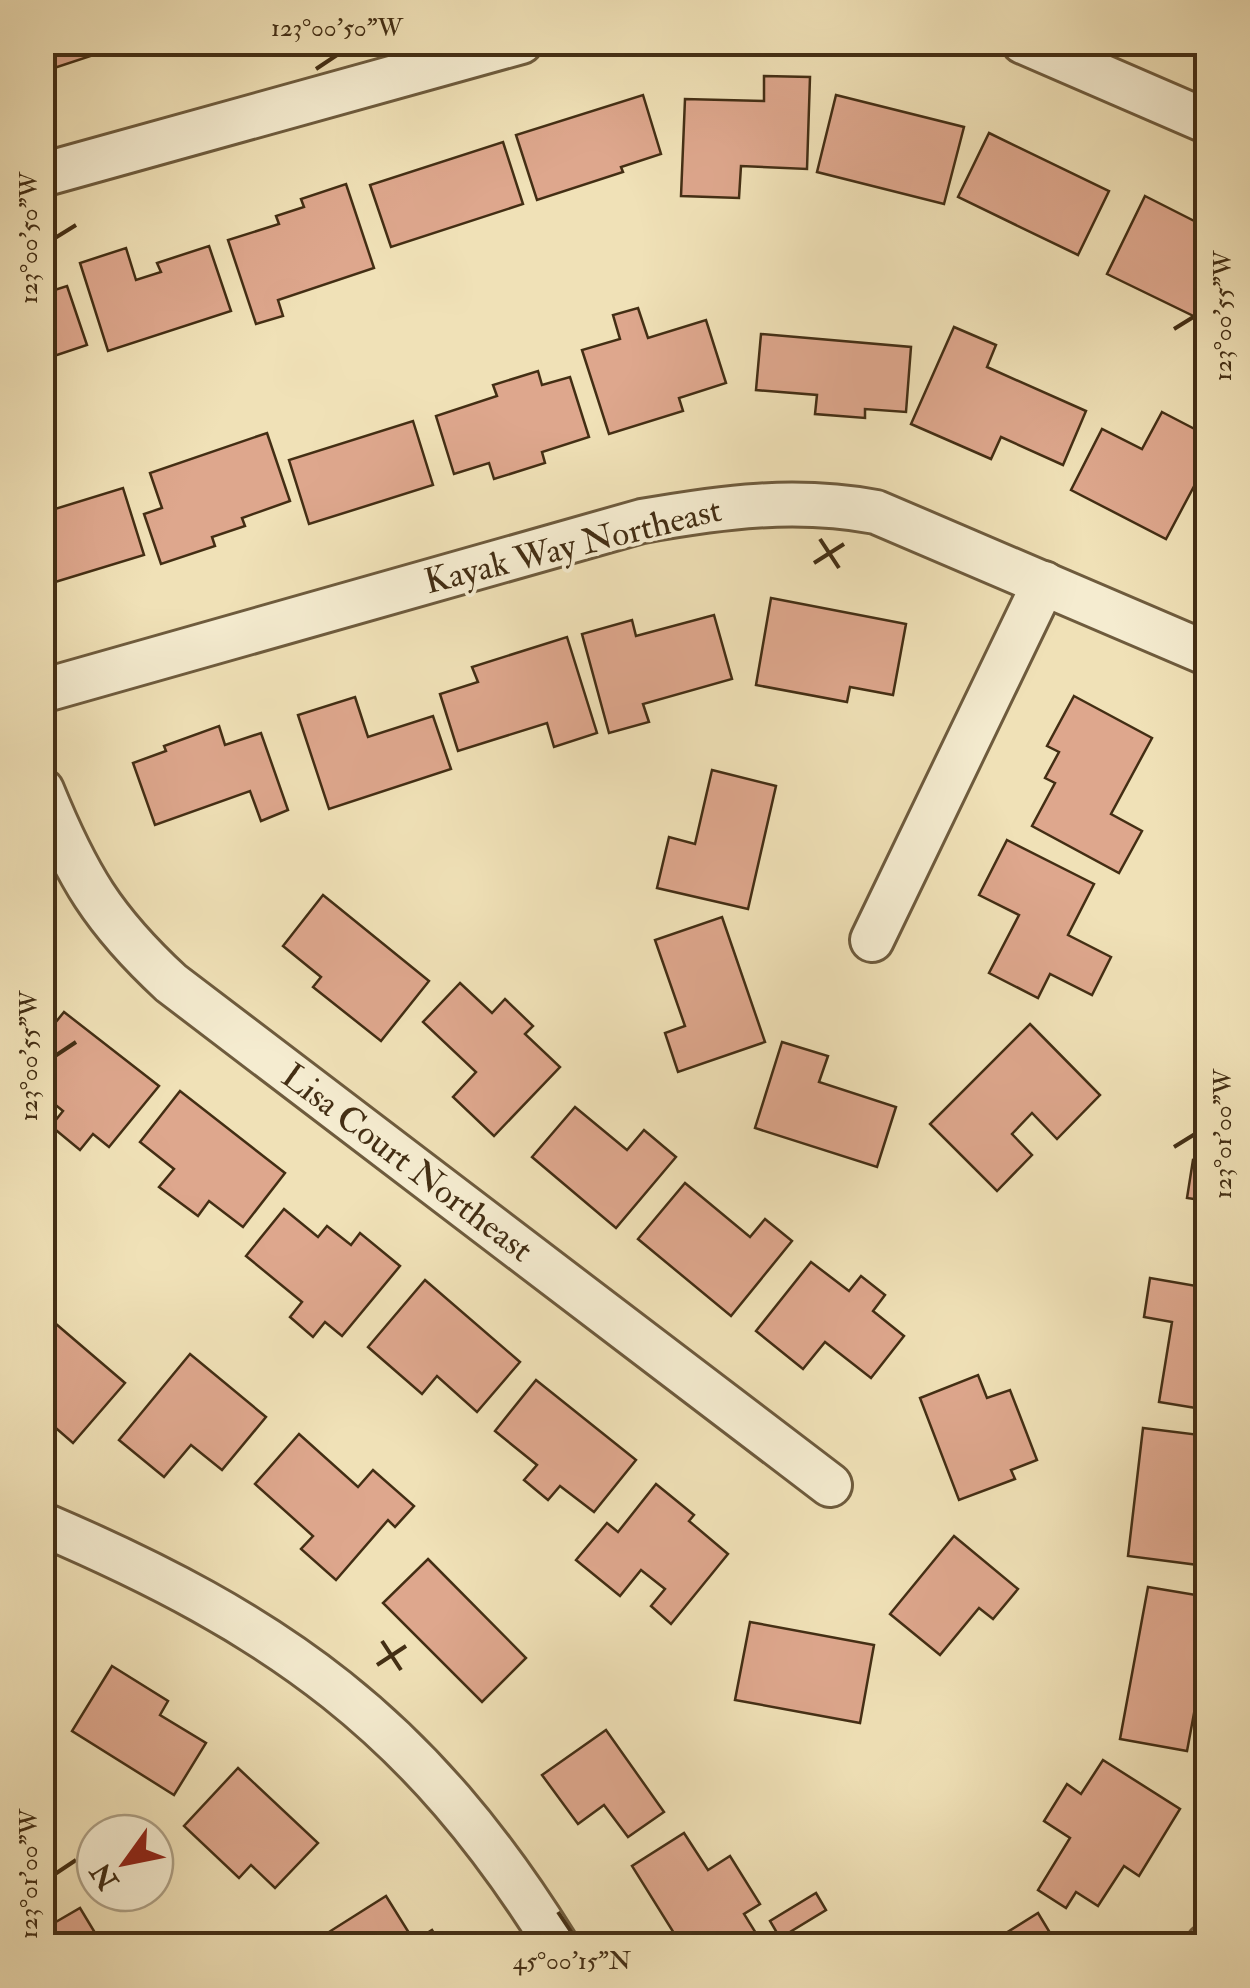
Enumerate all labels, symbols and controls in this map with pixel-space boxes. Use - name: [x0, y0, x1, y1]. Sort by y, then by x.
- text: 123°00'50"W: [271, 13, 405, 44]
- text: 123°00'50"W: [14, 170, 45, 304]
- text: 123°00'55"W: [1208, 249, 1239, 381]
- street label: Kayak Way Northeast: [420, 488, 726, 604]
- text: 123°00'55"W: [14, 989, 45, 1121]
- street label: Lisa Court Northeast: [273, 1054, 541, 1272]
- text: 123°01'00"W: [1208, 1067, 1239, 1199]
- text: 123°01'00"W: [14, 1807, 45, 1939]
- north arrow: [75, 1813, 175, 1913]
- text: N: [83, 1855, 127, 1897]
- text: 45°00'15"N: [513, 1946, 632, 1977]

